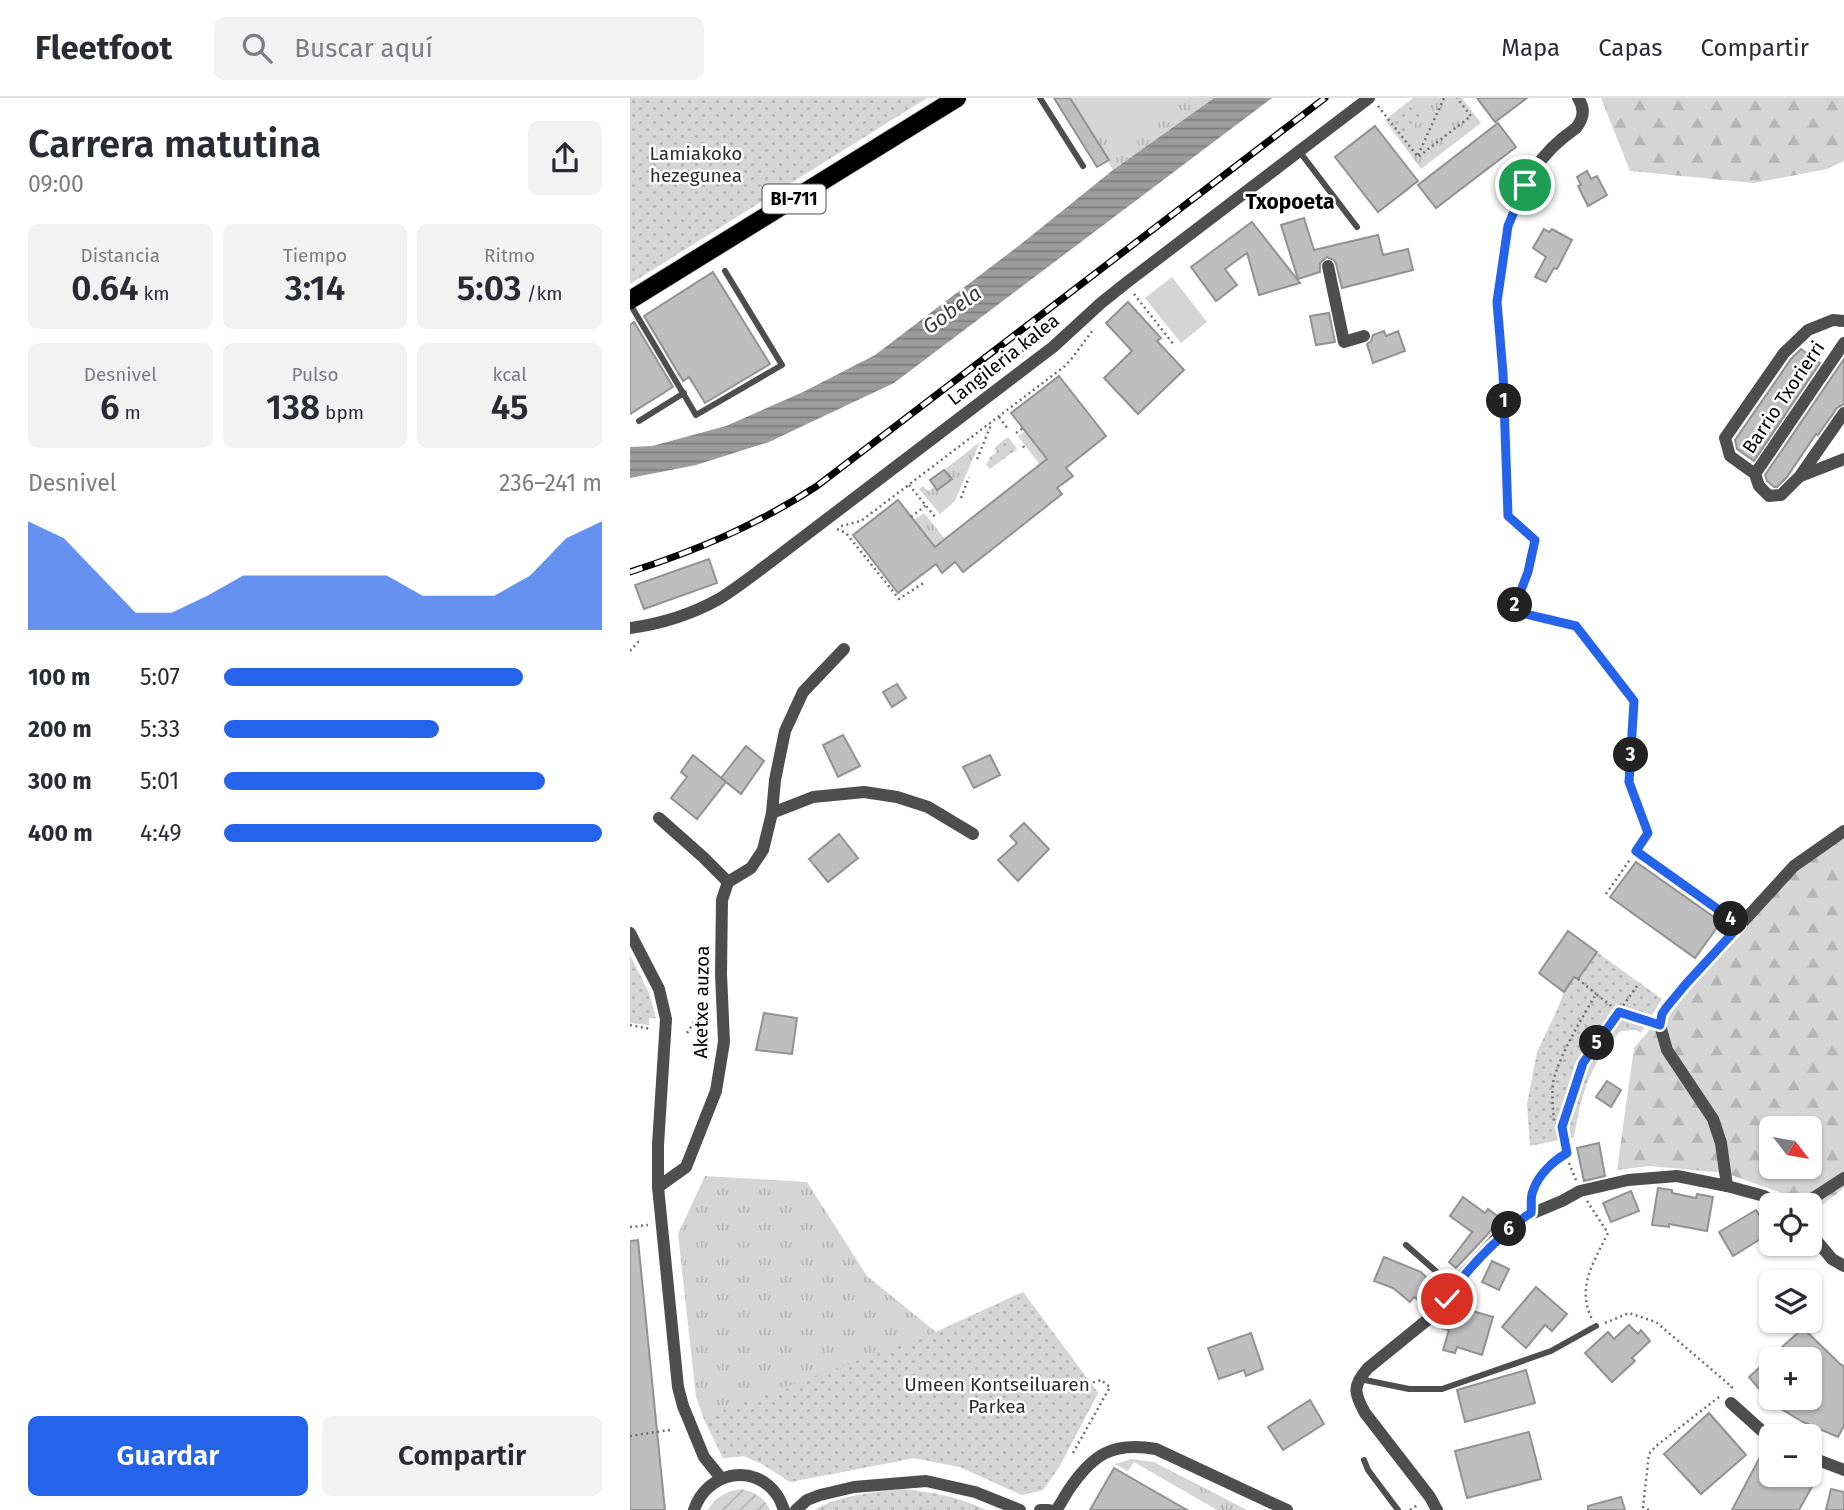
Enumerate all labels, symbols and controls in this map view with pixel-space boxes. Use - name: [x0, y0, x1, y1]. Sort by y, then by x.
- search box: [214, 17, 704, 80]
- text: Fleetfoot: [35, 28, 172, 68]
- icon: search: [238, 29, 276, 67]
- text: Buscar aquí: [294, 33, 433, 64]
- text: Mapa: [1501, 34, 1560, 62]
- text: Capas: [1598, 34, 1662, 62]
- text: Compartir: [1700, 34, 1809, 62]
- text: Carrera matutina: [28, 121, 321, 167]
- button: share: [528, 121, 602, 195]
- park label: Lamiakoko hezegunea: [650, 142, 742, 187]
- pin: [1495, 155, 1555, 215]
- icon: arrive: [1506, 166, 1544, 204]
- text: 09:00: [28, 170, 84, 198]
- road number: BI-711: [762, 184, 826, 214]
- district label: Txopoeta: [1245, 189, 1335, 215]
- text: Distancia: [81, 244, 160, 267]
- text: Tiempo: [283, 244, 347, 267]
- text: Ritmo: [484, 244, 535, 267]
- text: 0.64: [71, 267, 138, 309]
- text: 3:14: [285, 267, 345, 309]
- text: 5:03: [457, 267, 522, 309]
- water label: Gobela: [918, 280, 986, 340]
- text: km: [138, 282, 169, 305]
- text: /km: [522, 282, 563, 305]
- street label: Langileria kalea: [943, 309, 1064, 410]
- street label: Barrio Txorierri: [1737, 337, 1829, 458]
- text: Desnivel: [84, 363, 157, 386]
- text: Pulso: [291, 363, 339, 386]
- text: kcal: [493, 363, 527, 386]
- pin: 1: [1486, 384, 1522, 418]
- text: 6: [100, 386, 119, 428]
- text: 138: [266, 386, 320, 428]
- text: 45: [491, 386, 528, 428]
- text: 1: [1499, 389, 1508, 412]
- text: m: [119, 401, 141, 424]
- text: bpm: [320, 401, 364, 424]
- text: Desnivel: [28, 469, 117, 497]
- text: 236–241 m: [499, 469, 602, 497]
- pin: 2: [1498, 588, 1533, 622]
- text: 2: [1510, 593, 1519, 616]
- text: 100 m: [28, 663, 90, 691]
- text: 5:07: [140, 663, 180, 691]
- text: 200 m: [28, 715, 92, 743]
- text: 5:33: [140, 715, 180, 743]
- pin: 3: [1614, 738, 1648, 772]
- text: 3: [1626, 743, 1635, 766]
- text: 300 m: [28, 767, 92, 795]
- text: 5:01: [140, 767, 179, 795]
- text: 400 m: [28, 819, 93, 847]
- text: 4:49: [140, 819, 182, 847]
- pin: 4: [1714, 902, 1748, 936]
- text: 4: [1725, 907, 1736, 930]
- street label: Aketxe auzoa: [689, 945, 714, 1059]
- pin: 5: [1580, 1026, 1614, 1060]
- text: 5: [1591, 1031, 1602, 1054]
- north arrow: [1759, 1116, 1822, 1180]
- map controls: [1759, 1116, 1822, 1487]
- button: locate: [1759, 1193, 1822, 1256]
- pin: 6: [1492, 1212, 1526, 1246]
- text: 6: [1503, 1217, 1514, 1240]
- pin: [1417, 1269, 1477, 1329]
- button: layers: [1759, 1270, 1822, 1333]
- icon: check: [1428, 1280, 1466, 1318]
- button: +: [1759, 1347, 1822, 1410]
- park label: Umeen Kontseiluaren Parkea: [904, 1373, 1090, 1418]
- button: Guardar: [28, 1416, 308, 1496]
- button: Compartir: [322, 1416, 602, 1496]
- button: −: [1759, 1424, 1822, 1487]

